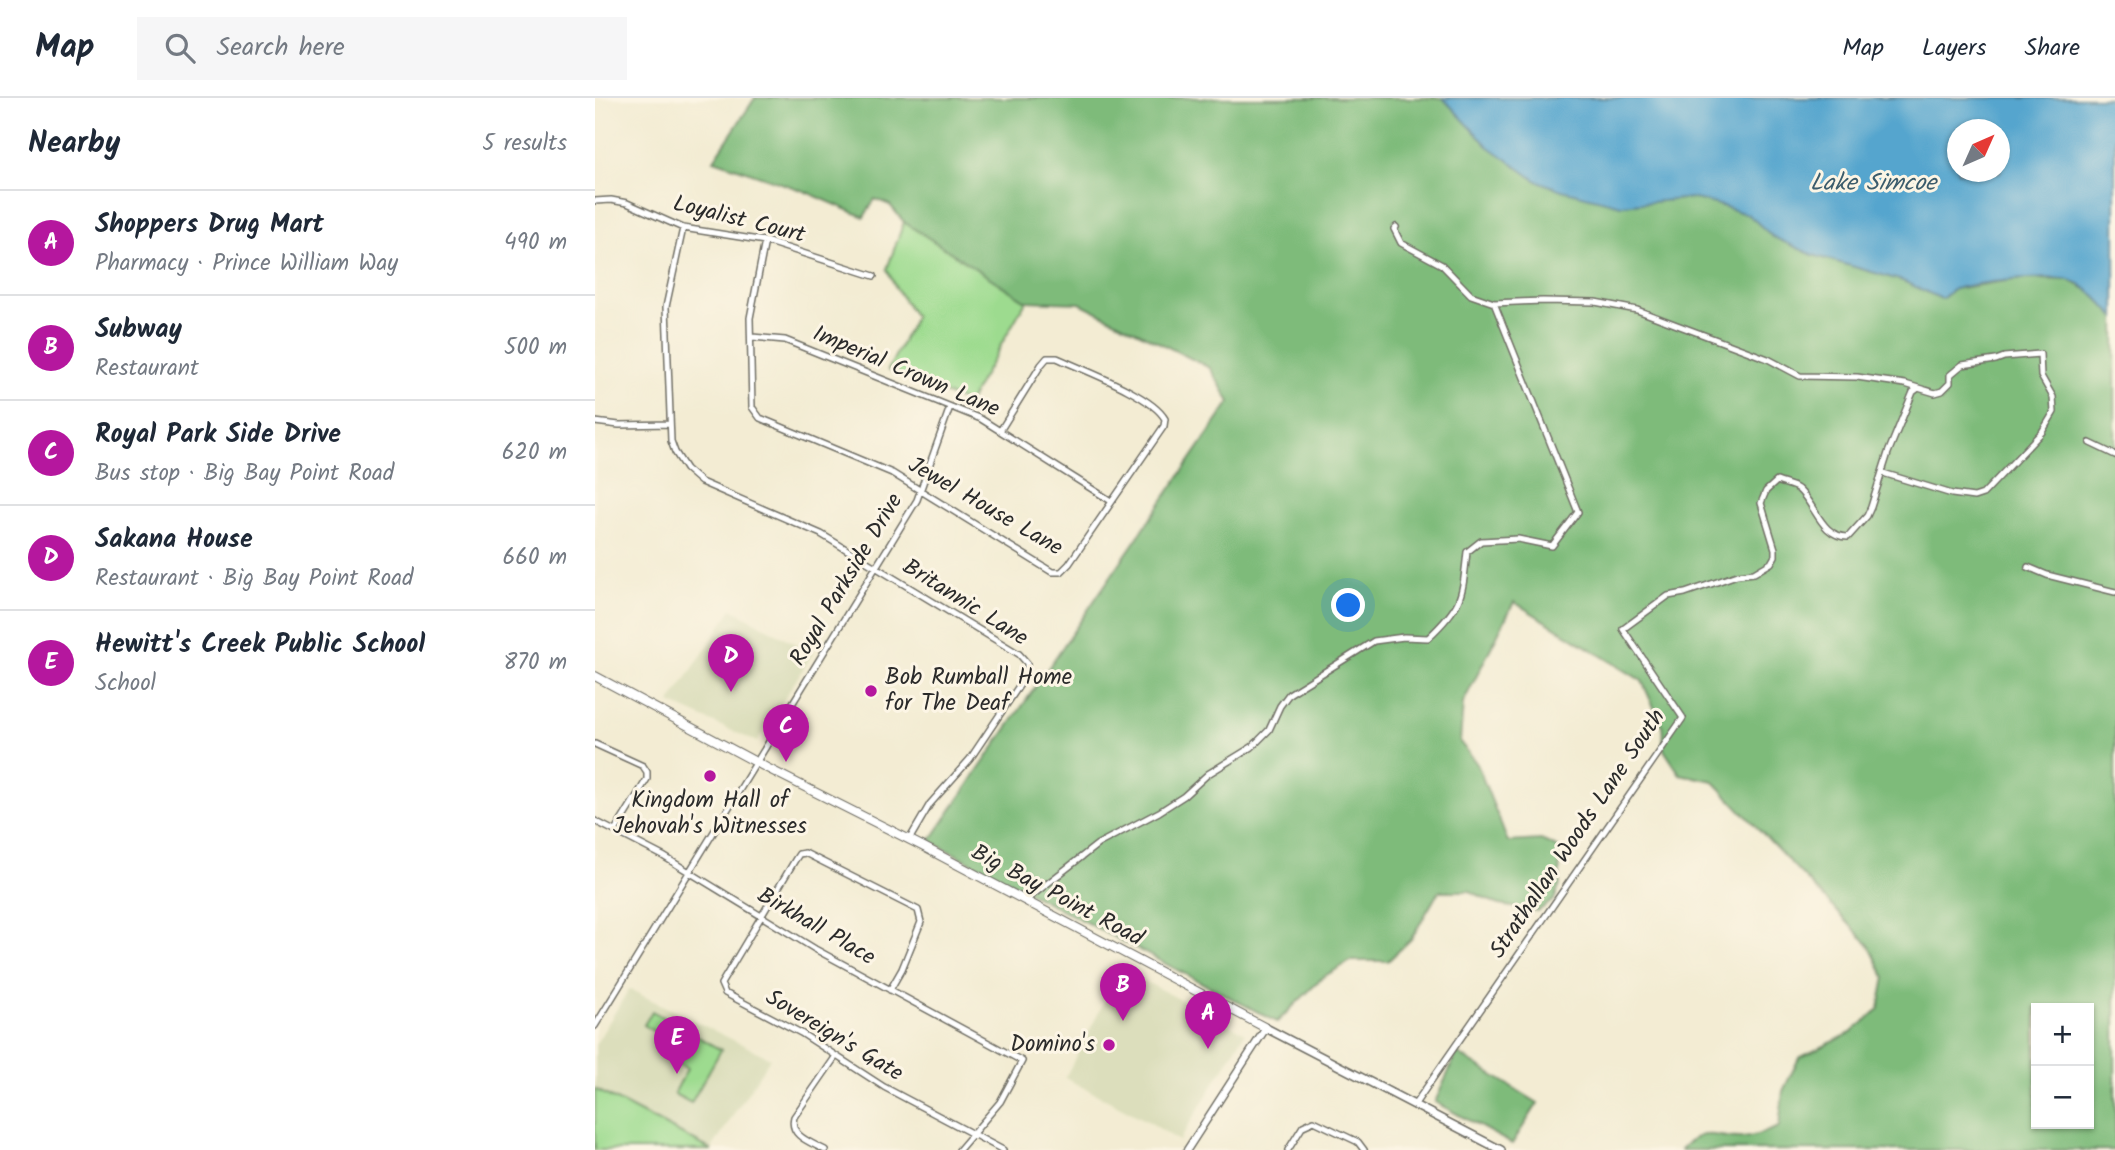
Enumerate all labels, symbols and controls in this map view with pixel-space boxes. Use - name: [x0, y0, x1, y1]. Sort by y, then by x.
- search box: [137, 17, 627, 80]
- text: Map: [35, 22, 95, 75]
- text: Search here: [217, 27, 345, 69]
- icon: search: [161, 29, 199, 67]
- text: Map: [1842, 29, 1884, 68]
- text: Layers: [1922, 29, 1986, 68]
- text: Share: [2024, 29, 2080, 68]
- north arrow: [1947, 119, 2010, 182]
- text: Nearby: [28, 120, 120, 168]
- text: 5 results: [482, 126, 567, 162]
- water label: Lake Simcoe: [1810, 164, 1938, 203]
- street label: Loyalist Court: [669, 186, 810, 254]
- text: Shoppers Drug Mart: [95, 204, 324, 246]
- text: A: [44, 225, 58, 261]
- text: 490 m: [504, 225, 567, 261]
- text: Pharmacy · Prince William Way: [95, 246, 398, 282]
- text: Subway: [95, 309, 182, 351]
- street label: Imperial Crown Lane: [807, 316, 1005, 428]
- text: B: [44, 330, 58, 366]
- text: 500 m: [504, 330, 567, 366]
- text: Restaurant: [95, 351, 199, 387]
- text: Royal Park Side Drive: [95, 414, 341, 456]
- text: C: [44, 435, 58, 471]
- text: 620 m: [502, 435, 567, 471]
- street label: Jewel House Lane: [901, 448, 1069, 566]
- text: Bus stop · Big Bay Point Road: [95, 456, 394, 492]
- street label: Royal Parkside Drive: [781, 487, 913, 673]
- text: Sakana House: [95, 519, 253, 561]
- text: D: [43, 540, 59, 576]
- text: 660 m: [502, 540, 567, 576]
- street label: Britannic Lane: [895, 550, 1035, 656]
- text: Restaurant · Big Bay Point Road: [95, 561, 413, 597]
- your location: [1331, 588, 1365, 622]
- text: Hewitt's Creek Public School: [95, 624, 425, 666]
- pin: D: [708, 634, 754, 692]
- text: E: [45, 645, 57, 681]
- text: 870 m: [504, 645, 567, 681]
- place label: Bob Rumball Home for The Deaf: [885, 660, 1072, 722]
- text: School: [95, 666, 156, 702]
- marker: Bob Rumball Home for The Deaf: [863, 683, 879, 699]
- street label: Strathallan Woods Lane South: [1481, 702, 1675, 966]
- pin: C: [763, 704, 809, 762]
- marker: Kingdom Hall of Jehovah's Witnesses: [702, 768, 718, 784]
- place label: Kingdom Hall of Jehovah's Witnesses: [613, 783, 807, 845]
- street label: Big Bay Point Road: [964, 835, 1150, 957]
- street label: Birkhall Place: [750, 879, 882, 975]
- pin: B: [1100, 963, 1146, 1021]
- street label: Sovereign's Gate: [758, 980, 910, 1092]
- pin: A: [1185, 991, 1231, 1049]
- map controls: [2031, 1003, 2094, 1129]
- button: +: [2031, 1003, 2094, 1066]
- pin: E: [654, 1016, 700, 1074]
- place label: Domino's: [1010, 1027, 1095, 1063]
- marker: Domino's: [1101, 1037, 1117, 1053]
- button: −: [2031, 1066, 2094, 1129]

